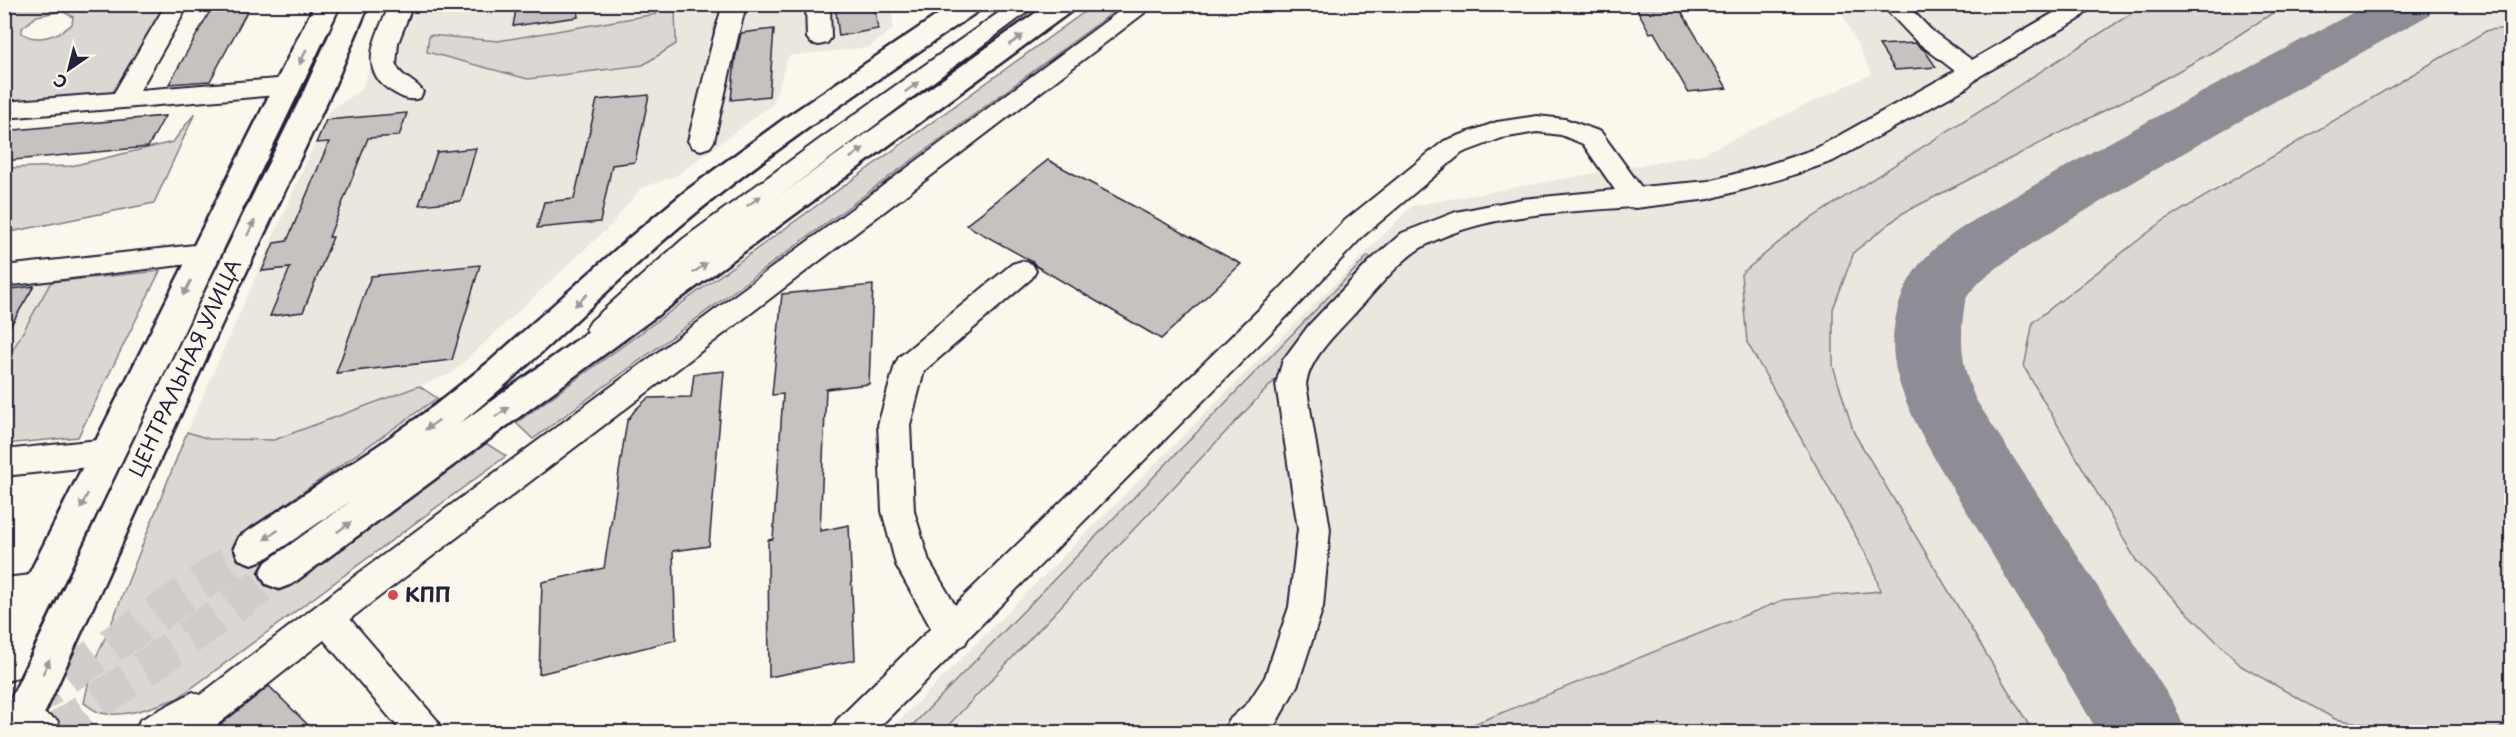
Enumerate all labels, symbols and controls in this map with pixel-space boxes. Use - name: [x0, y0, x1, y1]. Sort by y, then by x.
- one-way arrow: [1007, 34, 1023, 46]
- north arrow: [39, 39, 99, 99]
- one-way arrow: [298, 49, 307, 66]
- text: С: [48, 69, 72, 95]
- one-way arrow: [903, 81, 919, 93]
- one-way arrow: [849, 147, 865, 159]
- one-way arrow: [745, 195, 761, 207]
- one-way arrow: [247, 220, 256, 237]
- street label: ЦЕНТРАЛЬНАЯ УЛИЦА: [120, 254, 248, 482]
- one-way arrow: [691, 262, 707, 274]
- one-way arrow: [182, 280, 192, 297]
- one-way arrow: [574, 293, 589, 307]
- one-way arrow: [494, 407, 509, 419]
- one-way arrow: [424, 419, 440, 431]
- one-way arrow: [79, 493, 88, 510]
- one-way arrow: [336, 521, 351, 533]
- one-way arrow: [263, 529, 279, 541]
- place label: КПП: [405, 579, 451, 609]
- marker: КПП: [386, 588, 400, 602]
- one-way arrow: [42, 659, 51, 676]

